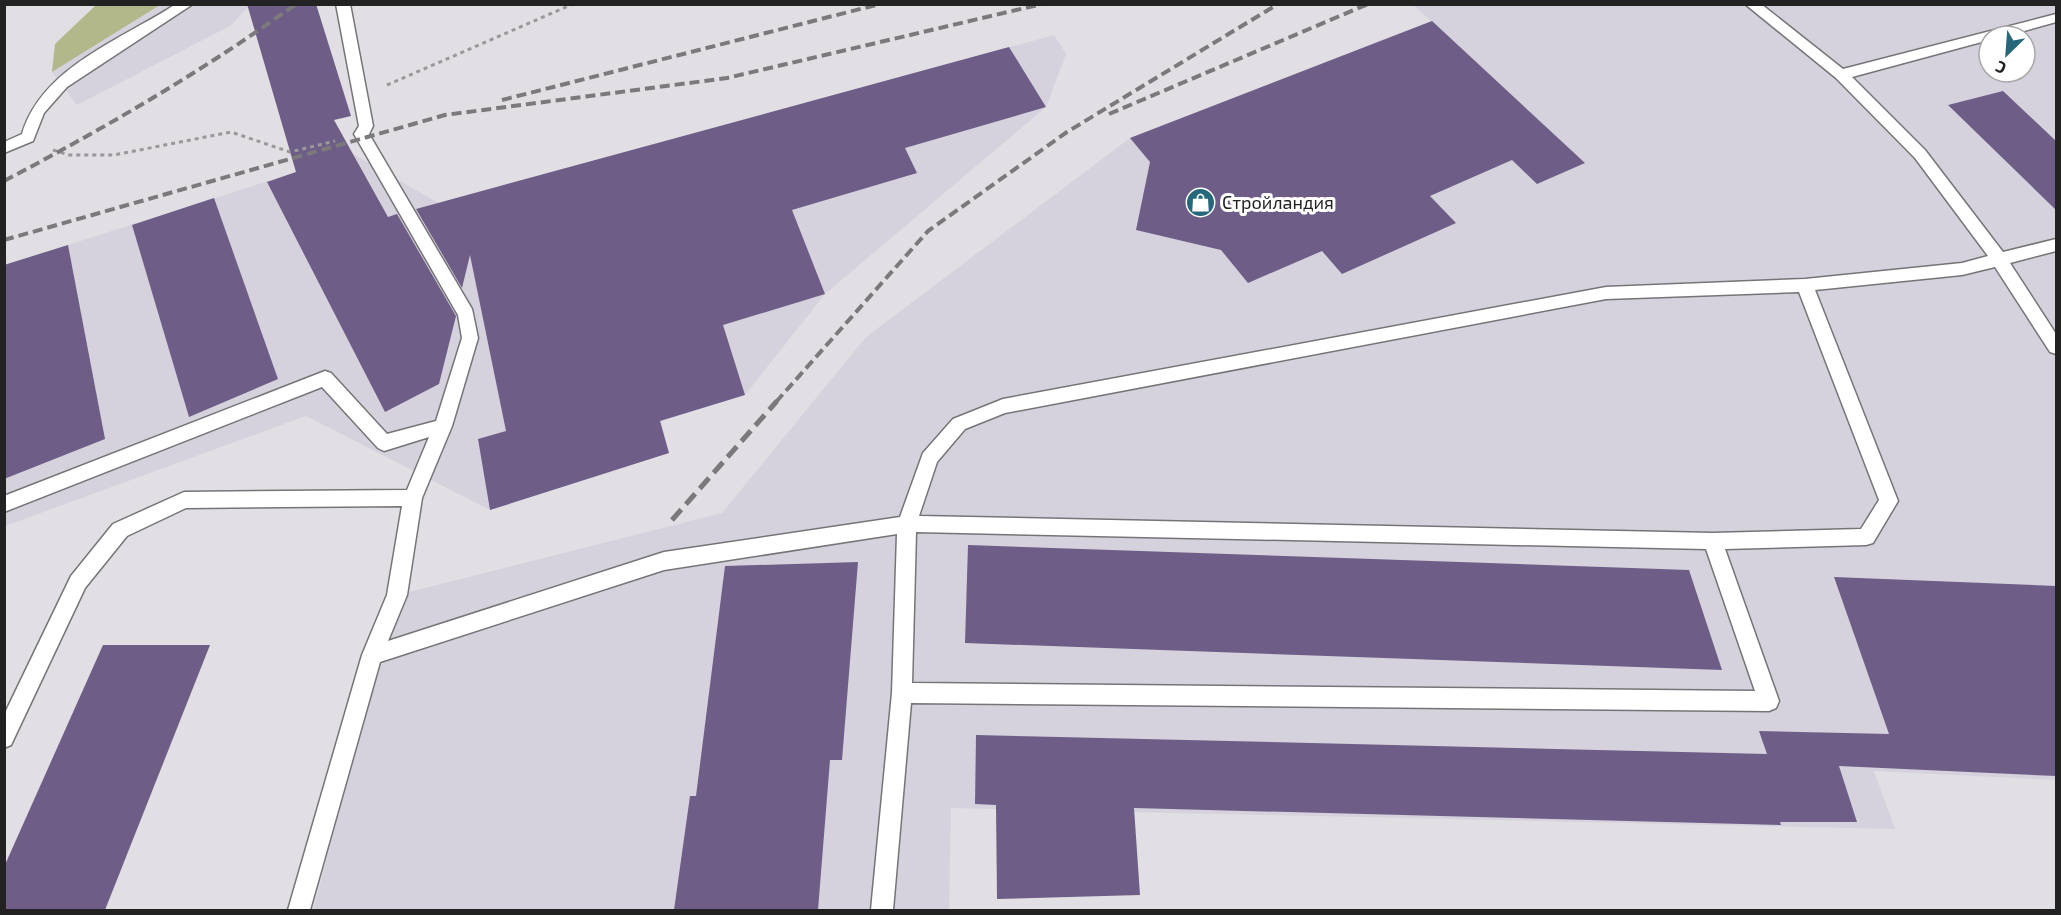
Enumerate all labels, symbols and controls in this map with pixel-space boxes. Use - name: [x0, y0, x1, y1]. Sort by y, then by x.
- north arrow: [1977, 24, 2037, 84]
- text: С: [1992, 57, 2009, 79]
- shop icon: Стройландия: [1185, 187, 1217, 219]
- place label: Стройландия: [1222, 191, 1334, 213]

